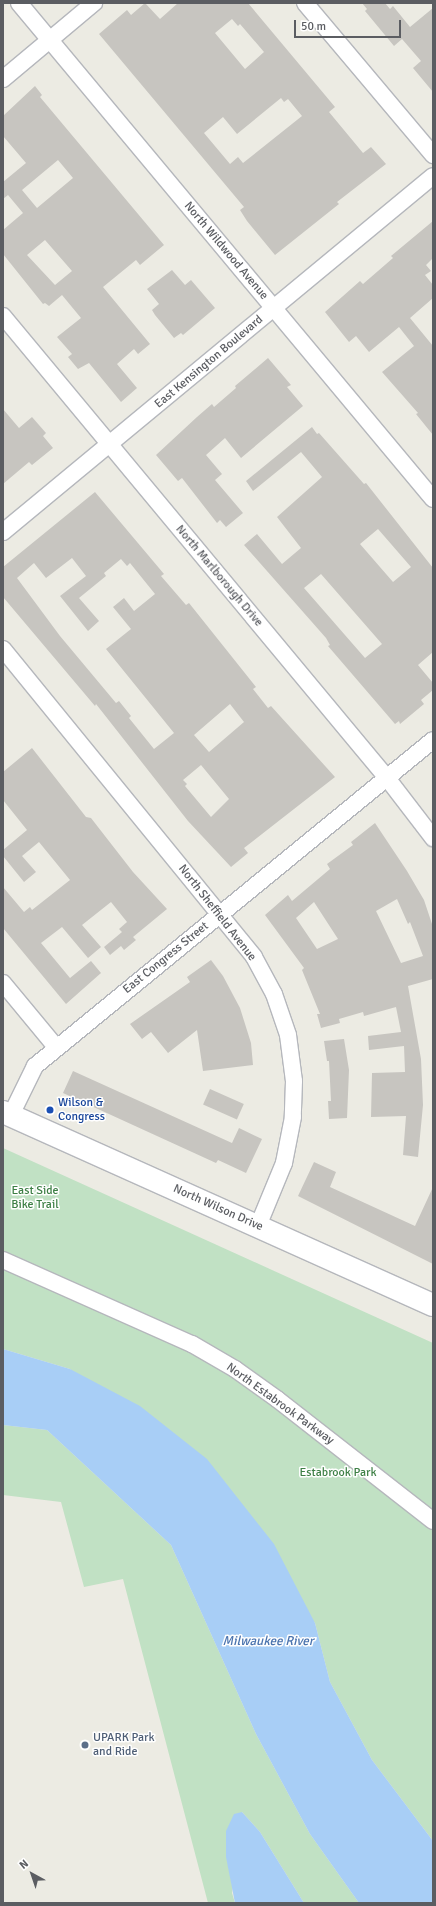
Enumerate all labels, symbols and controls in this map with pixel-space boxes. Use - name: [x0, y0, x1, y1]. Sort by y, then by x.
- scale bar: [296, 12, 403, 38]
- text: 50 m: [301, 19, 326, 34]
- street label: North Wildwood Avenue: [181, 199, 271, 303]
- street label: East Kensington Boulevard: [152, 313, 266, 411]
- street label: North Marlborough Drive: [172, 522, 266, 630]
- street label: North Sheffield Avenue: [175, 862, 259, 964]
- street label: East Congress Street: [120, 919, 212, 997]
- place label: Wilson & Congress: [58, 1096, 105, 1124]
- marker: Wilson & Congress: [45, 1105, 55, 1115]
- street label: North Wilson Drive: [171, 1182, 265, 1234]
- park label: East Side Bike Trail: [11, 1184, 59, 1212]
- street label: North Estabrook Parkway: [223, 1360, 337, 1448]
- park label: Estabrook Park: [299, 1466, 377, 1480]
- water label: Milwaukee River: [222, 1633, 314, 1649]
- place label: UPARK Park and Ride: [93, 1731, 155, 1759]
- marker: UPARK Park and Ride: [80, 1740, 90, 1750]
- north arrow: [12, 1854, 52, 1894]
- text: N: [17, 1857, 31, 1872]

